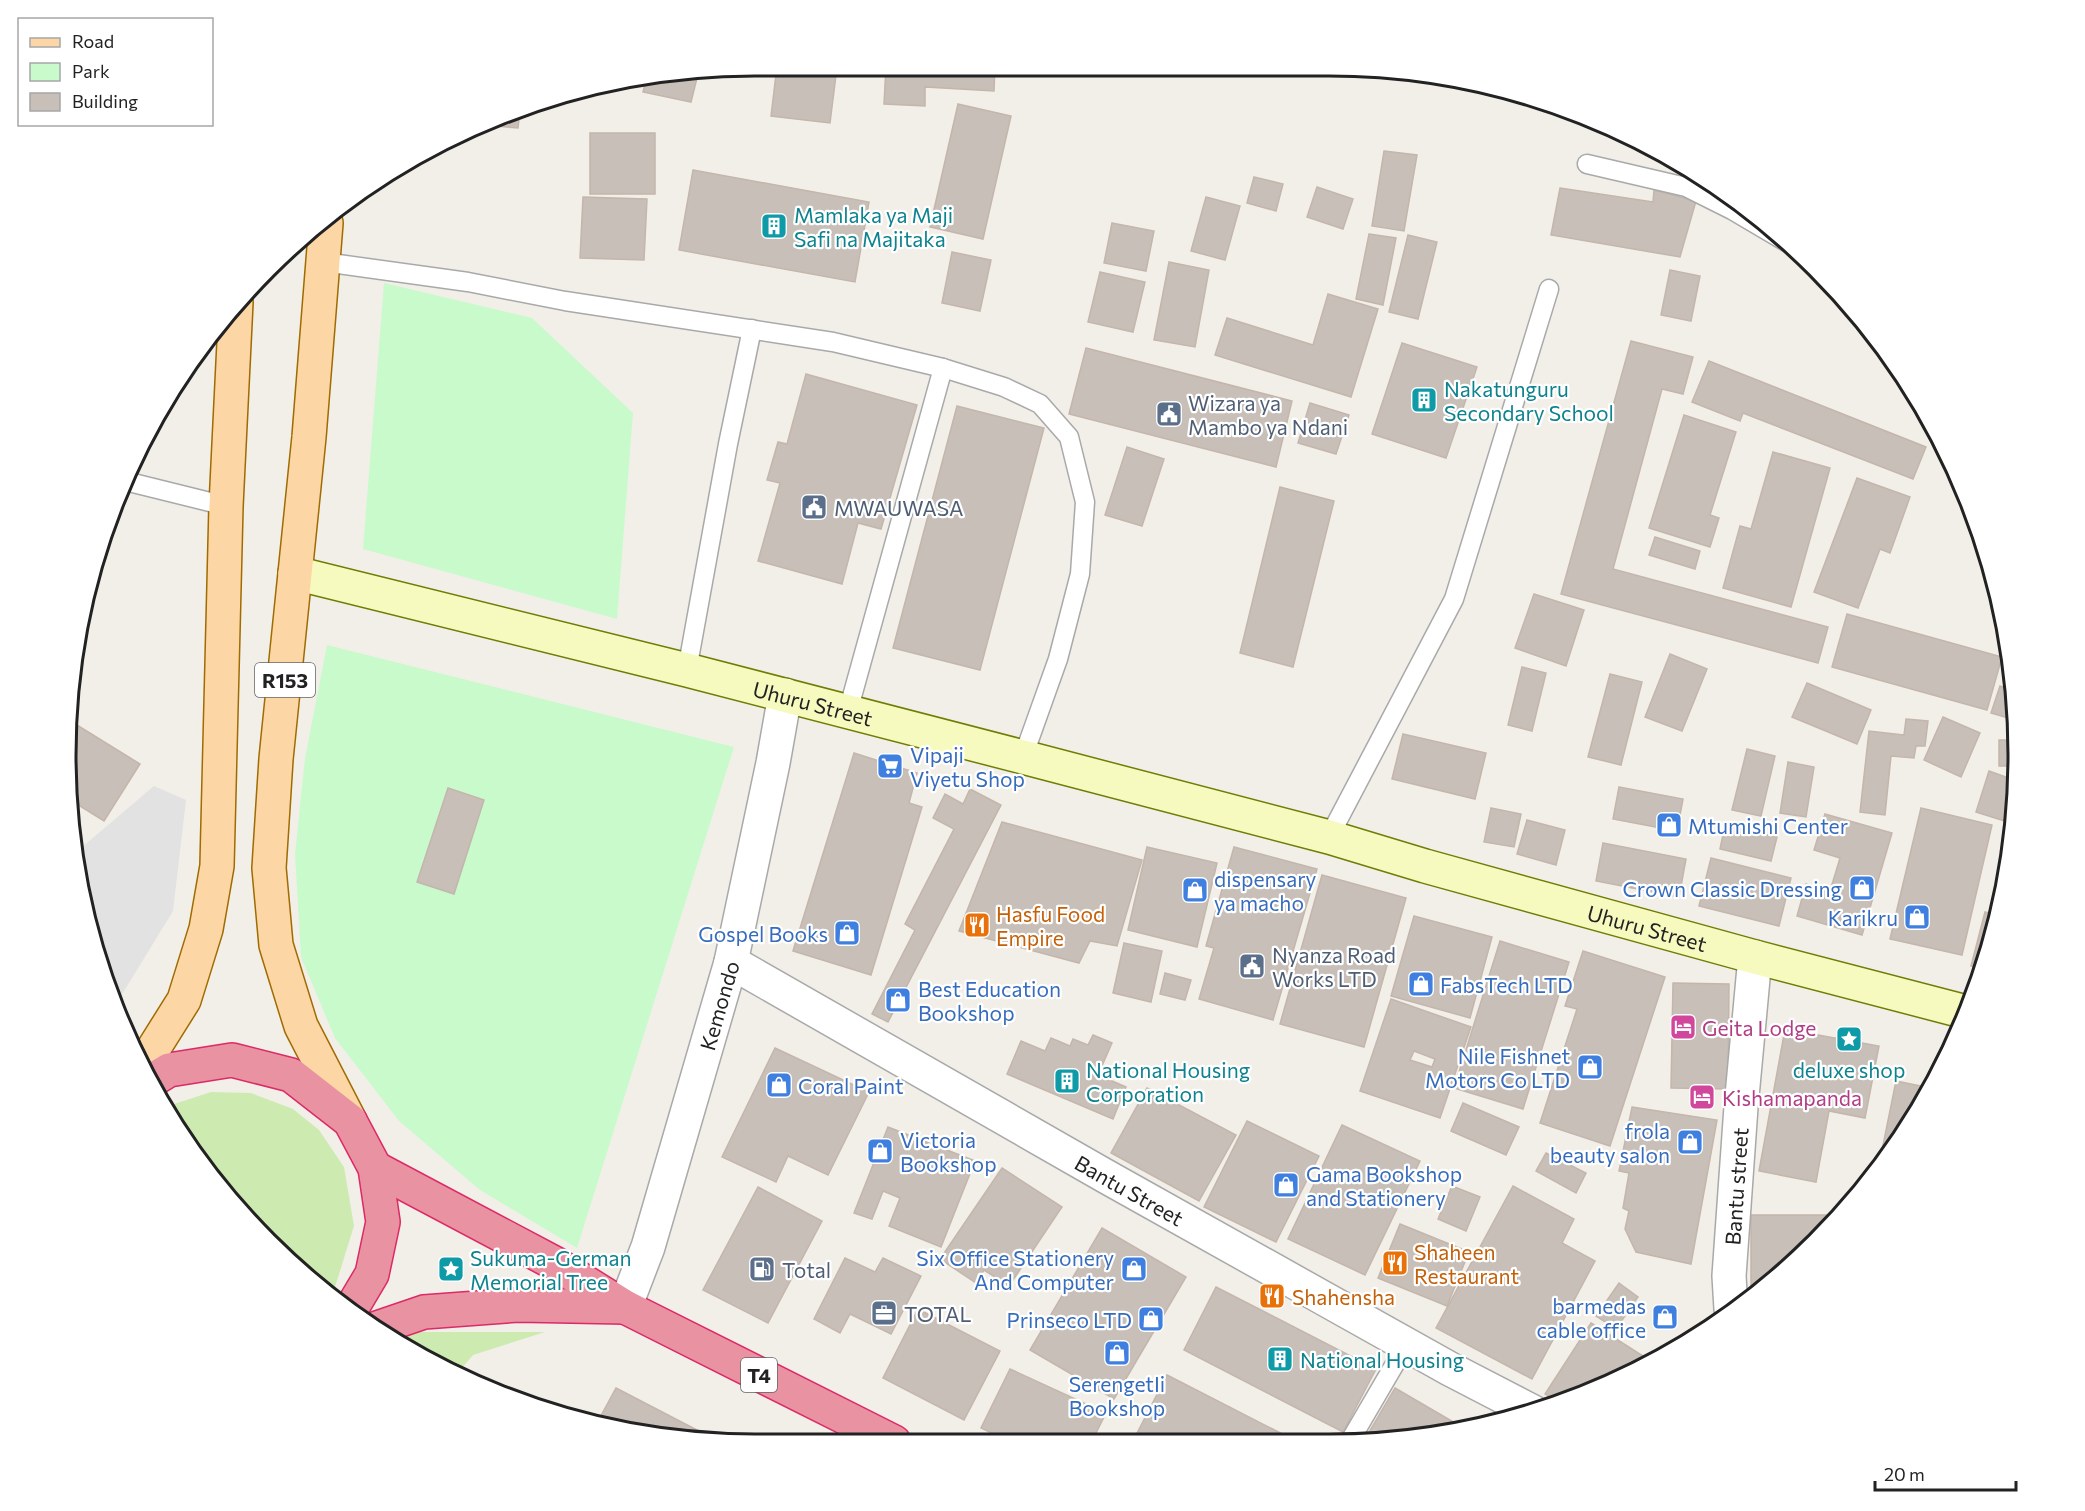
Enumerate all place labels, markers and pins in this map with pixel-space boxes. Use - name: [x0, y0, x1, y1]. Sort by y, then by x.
- place label: Mamlaka ya Maji Safi na Majitaka: [794, 202, 953, 251]
- building icon: Mamlaka ya Maji Safi na Majitaka: [759, 211, 789, 241]
- place label: Nakatunguru Secondary School: [1444, 376, 1614, 425]
- building icon: Nakatunguru Secondary School: [1409, 385, 1439, 415]
- place label: Wizara ya Mambo ya Ndani: [1188, 390, 1348, 439]
- public building icon: Wizara ya Mambo ya Ndani: [1154, 399, 1184, 429]
- public building icon: MWAUWASA: [799, 492, 829, 522]
- place label: MWAUWASA: [834, 495, 964, 520]
- place label: Vipaji Viyetu Shop: [910, 742, 1025, 791]
- supermarket icon: Vipaji Viyetu Shop: [875, 751, 905, 781]
- shop icon: Mtumishi Center: [1654, 810, 1684, 840]
- place label: Mtumishi Center: [1688, 813, 1848, 838]
- place label: dispensary ya macho: [1214, 866, 1317, 915]
- shop icon: Crown Classic Dressing: [1847, 873, 1877, 903]
- shop icon: dispensary ya macho: [1180, 875, 1210, 905]
- place label: Crown Classic Dressing: [1622, 876, 1842, 901]
- place label: Hasfu Food Empire: [996, 901, 1105, 950]
- shop icon: Karikru: [1902, 902, 1932, 932]
- place label: Karikru: [1828, 905, 1898, 930]
- restaurant icon: Hasfu Food Empire: [962, 910, 992, 940]
- shop icon: Gospel Books: [832, 918, 862, 948]
- place label: Gospel Books: [698, 921, 828, 946]
- place label: Nyanza Road Works LTD: [1272, 942, 1396, 991]
- public building icon: Nyanza Road Works LTD: [1237, 951, 1267, 981]
- shop icon: FabsTech LTD: [1406, 969, 1436, 999]
- place label: FabsTech LTD: [1440, 972, 1573, 997]
- place label: Best Education Bookshop: [918, 976, 1061, 1025]
- shop icon: Best Education Bookshop: [883, 985, 913, 1015]
- hotel icon: Geita Lodge: [1668, 1012, 1698, 1042]
- place label: Geita Lodge: [1702, 1015, 1816, 1040]
- place icon: deluxe shop: [1834, 1024, 1864, 1054]
- place label: Nile Fishnet Motors Co LTD: [1425, 1043, 1570, 1092]
- shop icon: Nile Fishnet Motors Co LTD: [1575, 1052, 1605, 1082]
- place label: National Housing Corporation: [1086, 1057, 1250, 1106]
- place label: deluxe shop: [1793, 1057, 1905, 1082]
- building icon: National Housing Corporation: [1052, 1066, 1082, 1096]
- shop icon: Coral Paint: [764, 1070, 794, 1100]
- place label: Coral Paint: [798, 1073, 904, 1098]
- hotel icon: Kishamapanda: [1687, 1082, 1717, 1112]
- place label: Kishamapanda: [1722, 1085, 1862, 1110]
- place label: frola beauty salon: [1550, 1118, 1670, 1167]
- place label: Victoria Bookshop: [900, 1127, 997, 1176]
- shop icon: frola beauty salon: [1675, 1127, 1705, 1157]
- shop icon: Victoria Bookshop: [865, 1136, 895, 1166]
- place label: Gama Bookshop and Stationery: [1306, 1161, 1462, 1210]
- shop icon: Gama Bookshop and Stationery: [1271, 1170, 1301, 1200]
- place label: Shaheen Restaurant: [1414, 1239, 1519, 1288]
- place label: Sukuma-German Memorial Tree: [470, 1245, 632, 1294]
- place label: Six Office Stationery And Computer: [916, 1245, 1114, 1294]
- restaurant icon: Shaheen Restaurant: [1380, 1248, 1410, 1278]
- place icon: Sukuma-German Memorial Tree: [436, 1254, 466, 1284]
- fuel station icon: Total: [747, 1254, 777, 1284]
- shop icon: Six Office Stationery And Computer: [1119, 1254, 1149, 1284]
- place label: Total: [782, 1257, 831, 1282]
- restaurant icon: Shahensha: [1257, 1281, 1287, 1311]
- place label: Shahensha: [1292, 1284, 1395, 1309]
- place label: barmedas cable office: [1536, 1293, 1646, 1342]
- office icon: TOTAL: [869, 1298, 899, 1328]
- place label: TOTAL: [904, 1301, 971, 1326]
- shop icon: barmedas cable office: [1650, 1302, 1680, 1332]
- shop icon: Prinseco LTD: [1136, 1304, 1166, 1334]
- place label: Prinseco LTD: [1007, 1307, 1132, 1332]
- shop icon: SerengetIi Bookshop: [1102, 1338, 1132, 1368]
- building icon: National Housing: [1265, 1344, 1295, 1374]
- place label: National Housing: [1300, 1347, 1464, 1372]
- place label: SerengetIi Bookshop: [1069, 1371, 1165, 1420]

